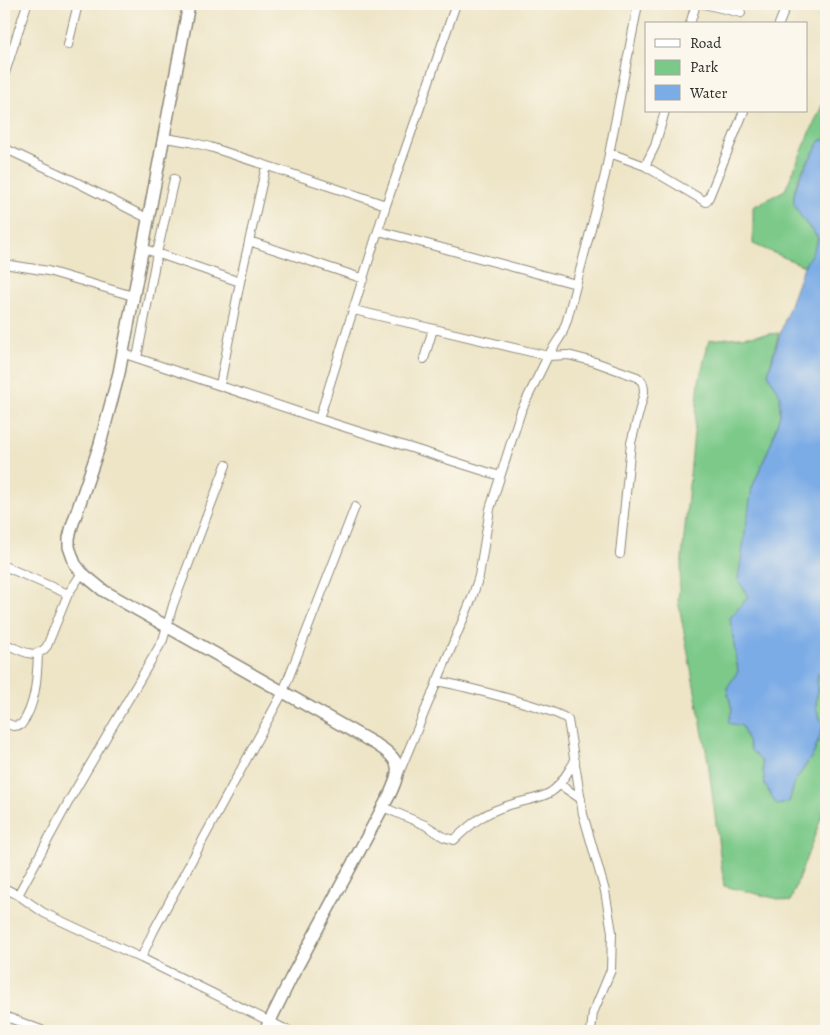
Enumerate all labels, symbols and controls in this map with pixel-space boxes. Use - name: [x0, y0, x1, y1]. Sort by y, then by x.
- legend: [645, 22, 808, 112]
- text: Road: [690, 33, 722, 53]
- text: Park: [690, 57, 719, 77]
- text: Water: [689, 83, 727, 103]

